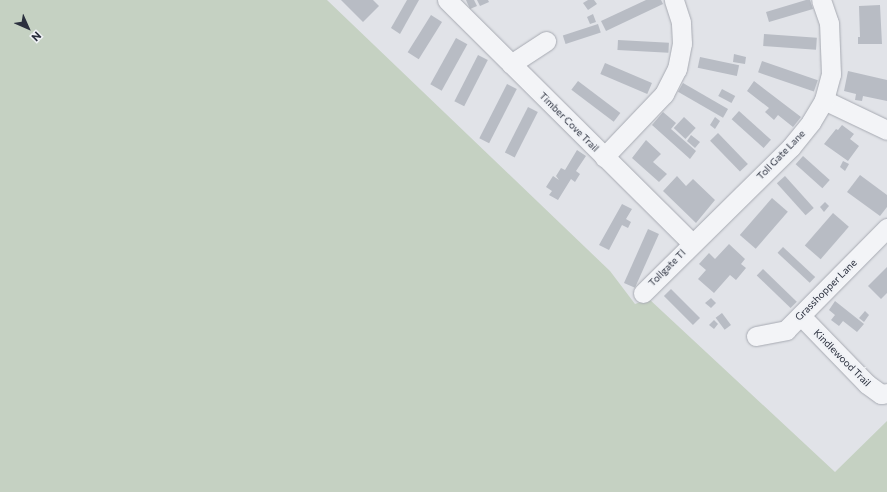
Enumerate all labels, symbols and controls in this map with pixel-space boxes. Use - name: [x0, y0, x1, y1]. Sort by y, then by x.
- north arrow: [8, 8, 48, 48]
- text: N: [29, 29, 44, 44]
- street label: Timber Cove Trail: [537, 90, 601, 154]
- street label: Toll Gate Lane: [754, 128, 808, 182]
- street label: Tollgate Tl: [646, 247, 688, 289]
- street label: Grasshopper Lane: [793, 257, 859, 323]
- street label: Kindlewood Trail: [811, 327, 873, 389]

